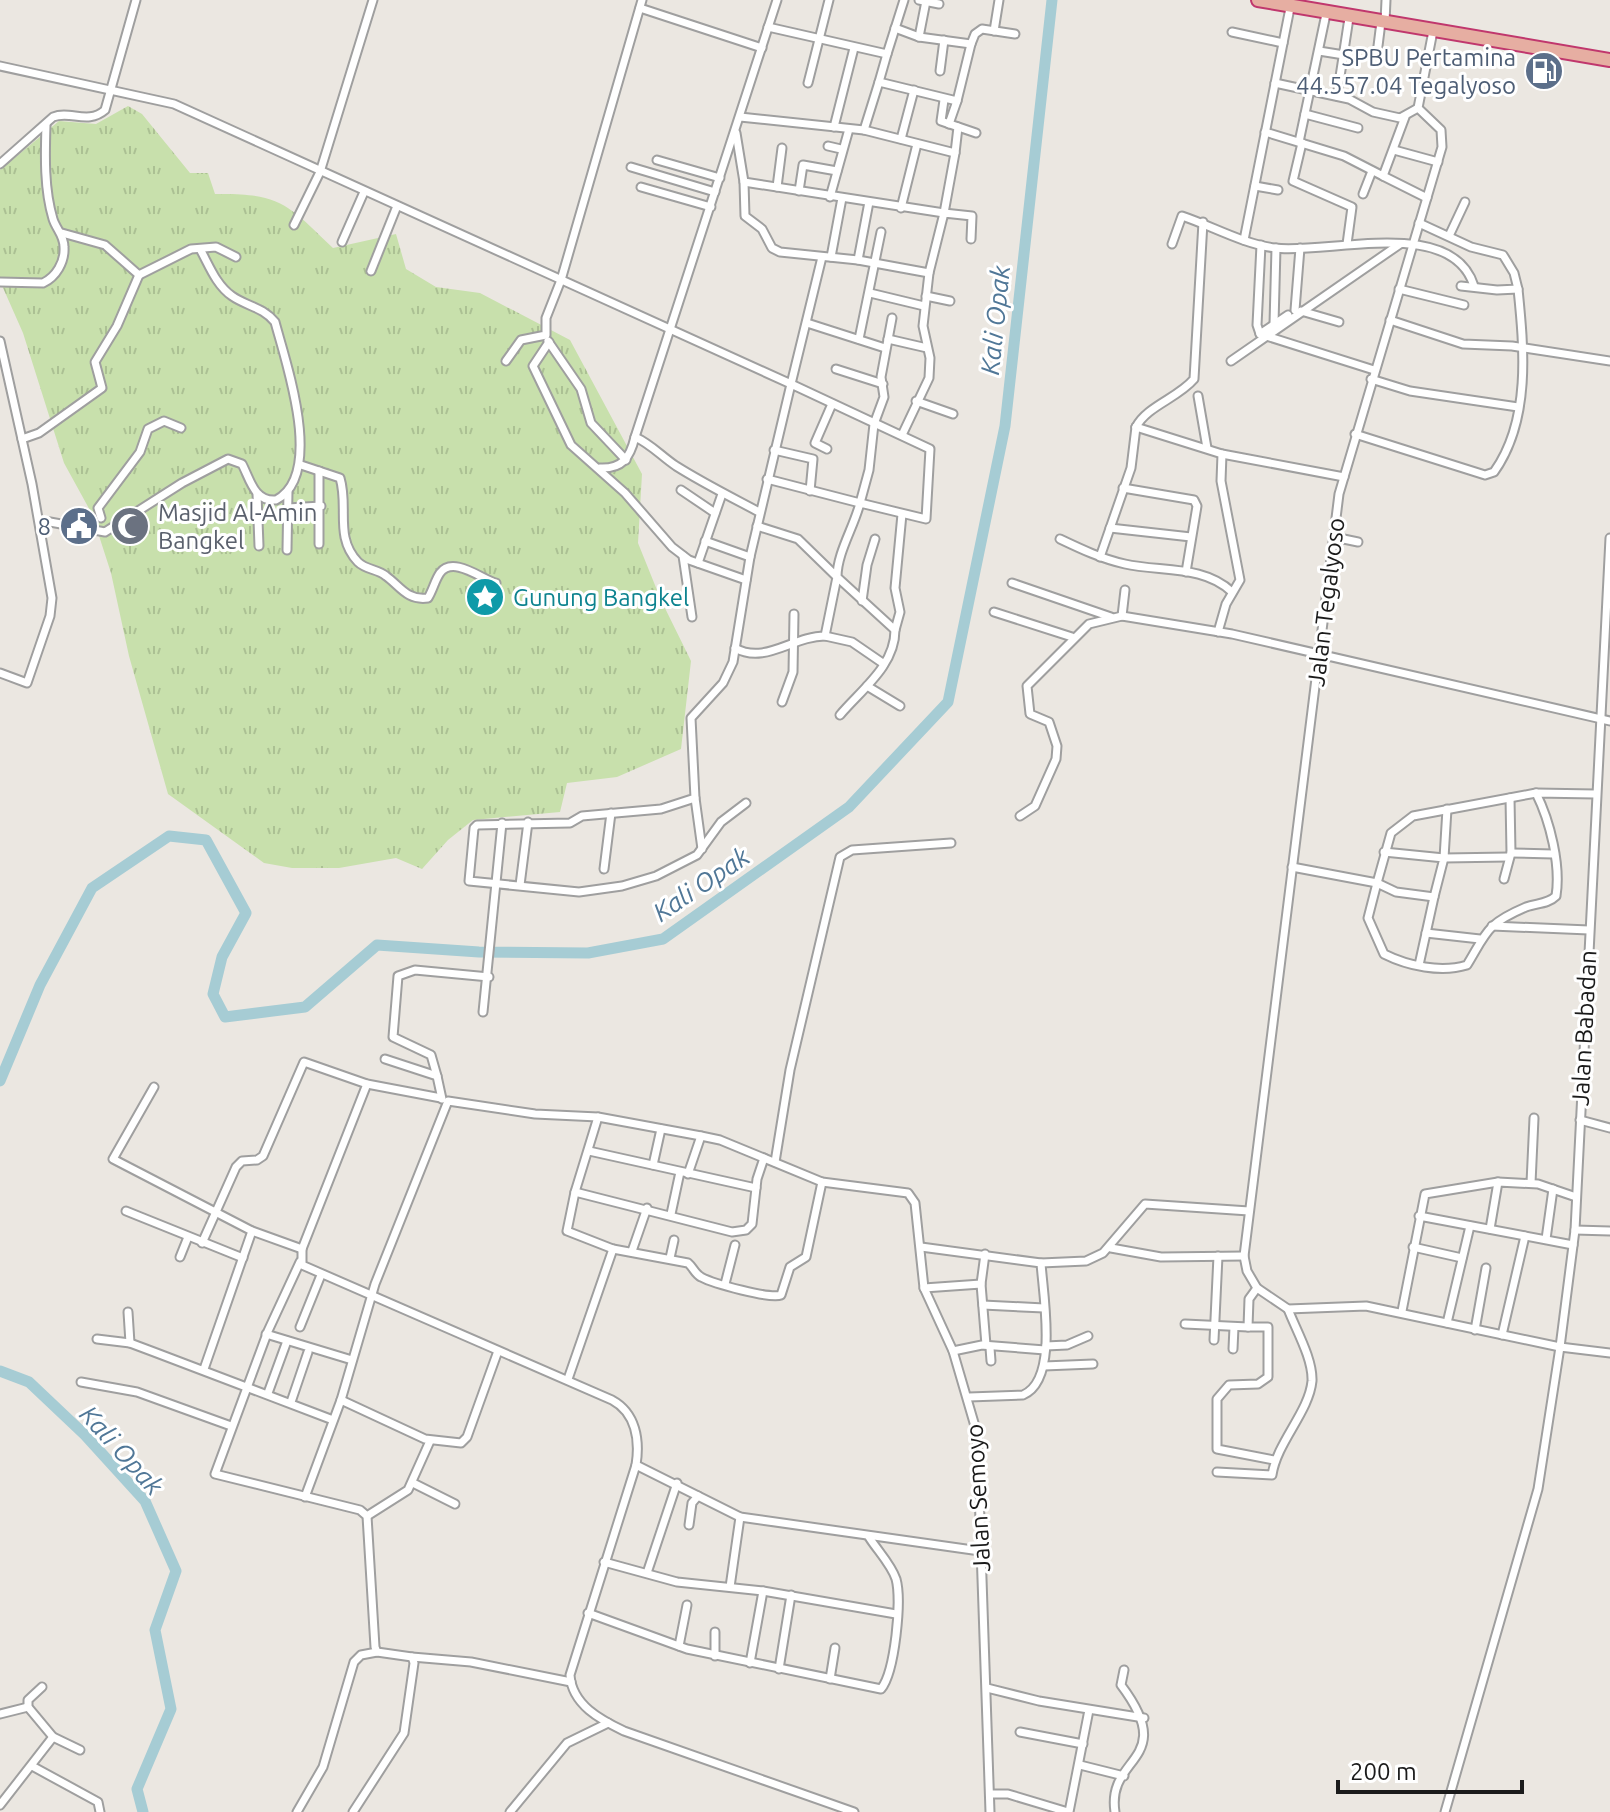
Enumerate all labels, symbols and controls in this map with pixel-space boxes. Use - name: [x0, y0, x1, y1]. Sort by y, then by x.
- place label: SPBU Pertamina 44.557.04 Tegalyoso: [1296, 44, 1516, 99]
- fuel station icon: SPBU Pertamina 44.557.04 Tegalyoso: [1523, 50, 1565, 92]
- water label: Kali Opak: [975, 263, 1015, 376]
- place label: Masjid Al-Amin Bangkel: [158, 499, 317, 554]
- public building icon: 8: [58, 505, 100, 547]
- mosque icon: Masjid Al-Amin Bangkel: [109, 505, 151, 547]
- place label: 8: [37, 513, 51, 540]
- street label: Jalan Tegalyoso: [1302, 516, 1350, 688]
- place icon: Gunung Bangkel: [464, 576, 506, 618]
- place label: Gunung Bangkel: [513, 584, 689, 611]
- water label: Kali Opak: [647, 841, 755, 927]
- street label: Jalan Babadan: [1566, 949, 1602, 1107]
- water label: Kali Opak: [74, 1399, 170, 1501]
- street label: Jalan Semoyo: [961, 1423, 995, 1573]
- scale bar: [1338, 1744, 1522, 1794]
- text: 200 m: [1350, 1758, 1417, 1785]

